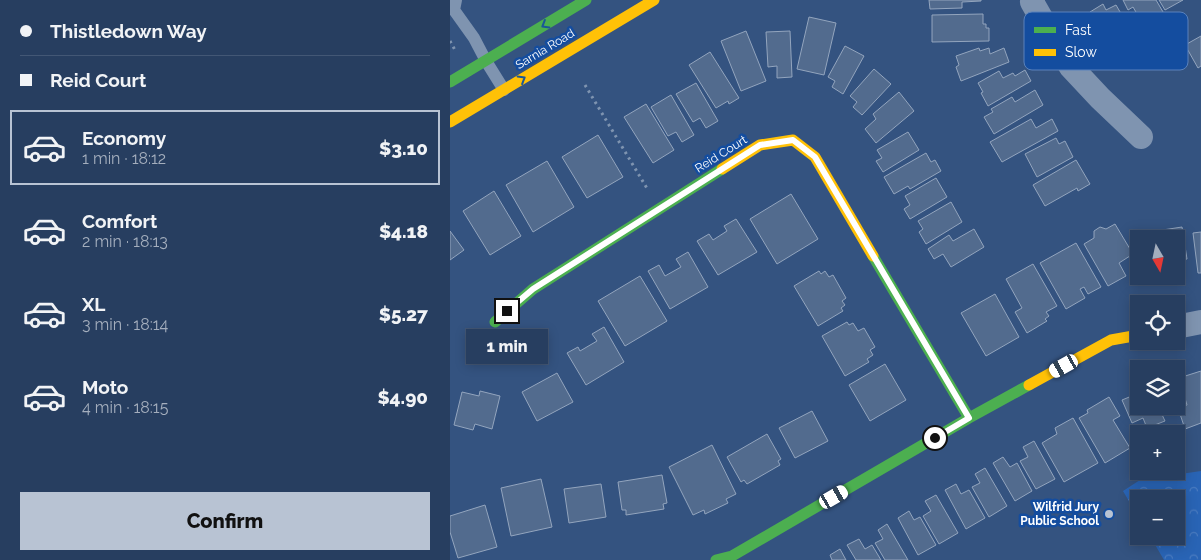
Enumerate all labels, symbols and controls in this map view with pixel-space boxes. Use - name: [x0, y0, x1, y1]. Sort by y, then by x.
- legend: [1024, 12, 1188, 70]
- one-way arrow: [541, 19, 550, 29]
- text: Thistledown Way: [50, 20, 207, 42]
- text: Fast: [1065, 22, 1092, 38]
- street label: Sarnia Road: [513, 26, 577, 72]
- text: Slow: [1065, 44, 1097, 60]
- text: Reid Court: [50, 69, 146, 91]
- one-way arrow: [516, 76, 525, 86]
- icon: car: [22, 125, 67, 170]
- text: Economy: [82, 127, 166, 149]
- street label: Reid Court: [692, 133, 750, 175]
- text: $3.10: [379, 137, 428, 159]
- text: 1 min · 18:12: [82, 149, 166, 168]
- icon: car: [22, 208, 67, 253]
- text: Comfort: [82, 210, 157, 232]
- text: $4.18: [379, 220, 428, 242]
- north arrow: [1130, 230, 1185, 285]
- map controls: [1130, 230, 1185, 545]
- text: 2 min · 18:13: [82, 232, 168, 251]
- icon: car: [22, 291, 67, 336]
- text: XL: [82, 293, 105, 315]
- button: locate: [1130, 295, 1185, 350]
- route end: [496, 300, 518, 322]
- text: $5.27: [379, 303, 428, 325]
- text: 3 min · 18:14: [82, 315, 168, 334]
- callout: 1 min: [466, 328, 548, 364]
- text: 1 min: [486, 337, 528, 356]
- car: [1047, 352, 1080, 380]
- button: layers: [1130, 360, 1185, 415]
- icon: car: [22, 374, 67, 419]
- text: Moto: [82, 376, 128, 398]
- text: $4.90: [377, 386, 428, 408]
- text: 4 min · 18:15: [82, 398, 168, 417]
- button: +: [1130, 425, 1185, 480]
- route start: [924, 427, 946, 449]
- car: [817, 483, 850, 511]
- button: −: [1130, 490, 1185, 545]
- button: Confirm: [20, 492, 430, 550]
- place label: Wilfrid Jury Public School: [1020, 500, 1099, 528]
- marker: Wilfrid Jury Public School: [1103, 508, 1115, 520]

